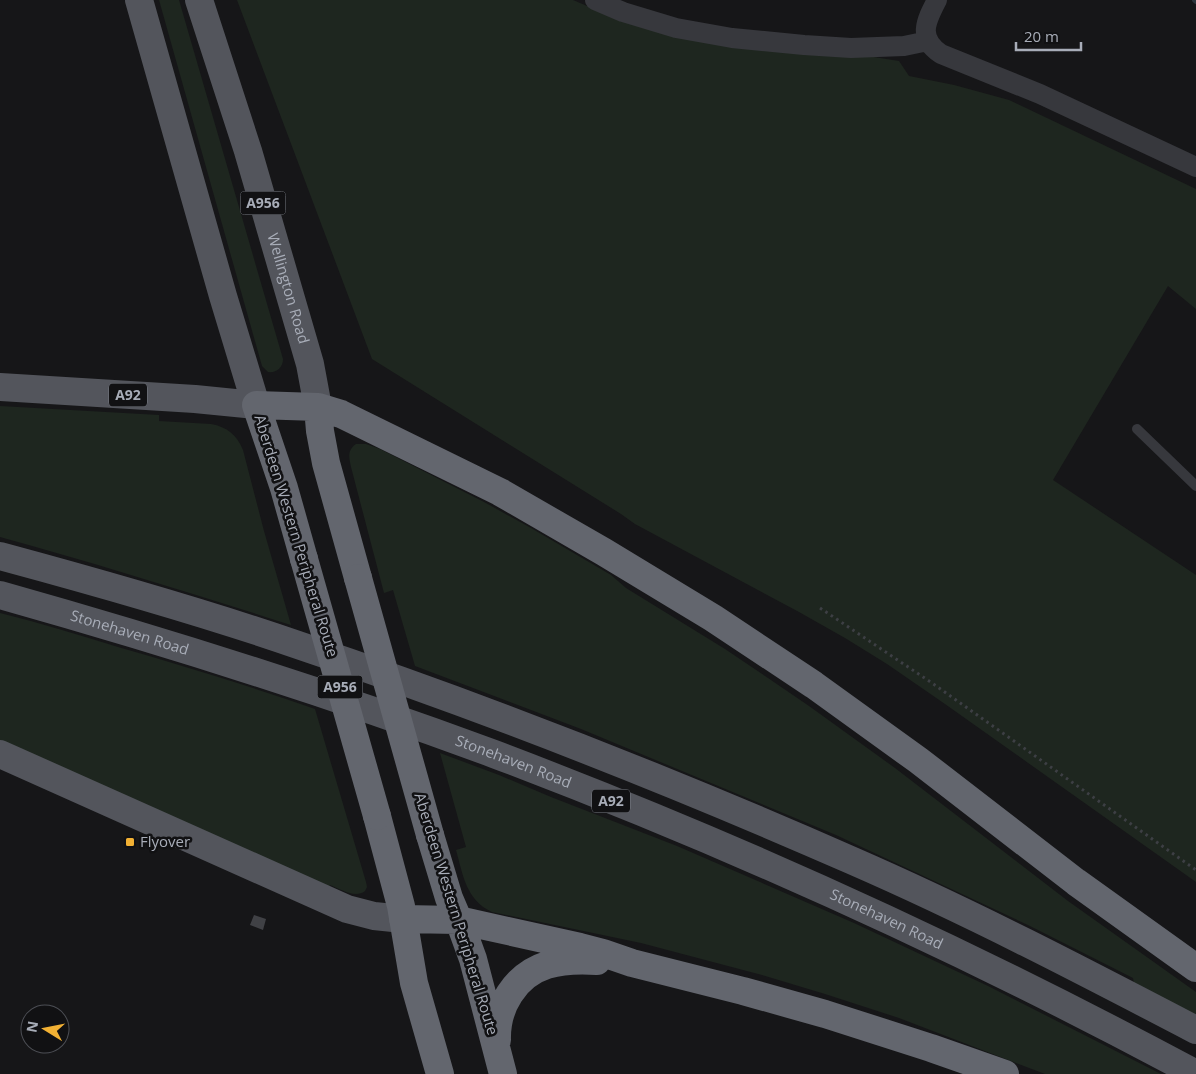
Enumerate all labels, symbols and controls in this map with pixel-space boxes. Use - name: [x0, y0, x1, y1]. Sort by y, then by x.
- scale bar: [1016, 20, 1081, 52]
- text: 20 m: [1024, 26, 1059, 46]
- road number: A956: [240, 192, 286, 214]
- street label: Wellington Road: [263, 231, 315, 346]
- road number: A92: [109, 384, 147, 406]
- street label: Aberdeen Western Peripheral Route: [251, 412, 343, 659]
- street label: Stonehaven Road: [68, 605, 192, 659]
- road number: A956: [318, 676, 362, 699]
- street label: Stonehaven Road: [453, 730, 575, 792]
- road number: A92: [592, 789, 630, 812]
- street label: Aberdeen Western Peripheral Route: [411, 790, 503, 1037]
- place label: Flyover: [140, 831, 190, 851]
- marker: Flyover: [124, 836, 136, 848]
- street label: Stonehaven Road: [827, 884, 947, 953]
- north arrow: [20, 1004, 70, 1054]
- text: N: [21, 1019, 42, 1034]

